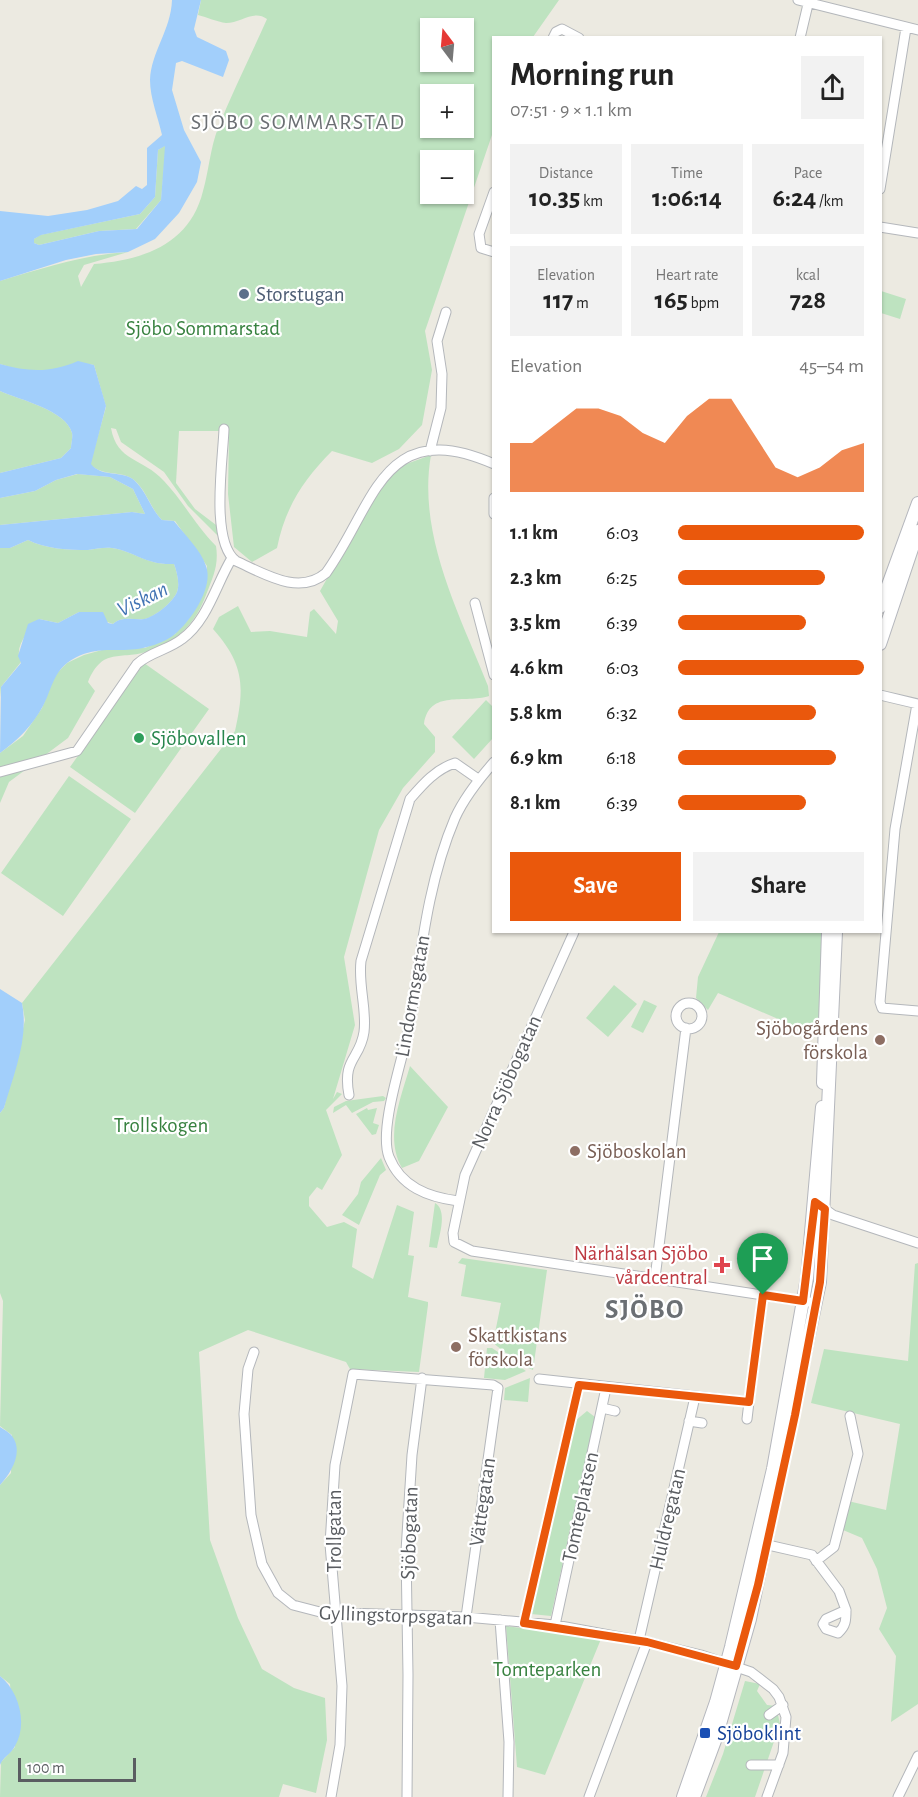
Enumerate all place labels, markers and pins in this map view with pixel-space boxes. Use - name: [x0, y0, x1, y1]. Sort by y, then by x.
- place label: Storstugan: [256, 284, 345, 305]
- marker: Storstugan: [237, 287, 251, 301]
- place label: Sjöbovallen: [151, 728, 247, 749]
- marker: Sjöbovallen: [132, 731, 146, 745]
- place label: Sjöbogårdens förskola: [756, 1018, 868, 1063]
- marker: Sjöbogårdens förskola: [873, 1033, 887, 1047]
- place label: Sjöboskolan: [587, 1141, 687, 1162]
- marker: Sjöboskolan: [568, 1144, 582, 1158]
- pin: [737, 1233, 788, 1295]
- place label: Närhälsan Sjöbo vårdcentral: [574, 1243, 708, 1288]
- marker: Närhälsan Sjöbo vårdcentral: [713, 1256, 731, 1274]
- place label: Skattkistans förskola: [468, 1325, 567, 1370]
- marker: Skattkistans förskola: [449, 1340, 463, 1354]
- place label: Sjöboklint: [717, 1723, 801, 1744]
- marker: Sjöboklint: [698, 1726, 712, 1740]

